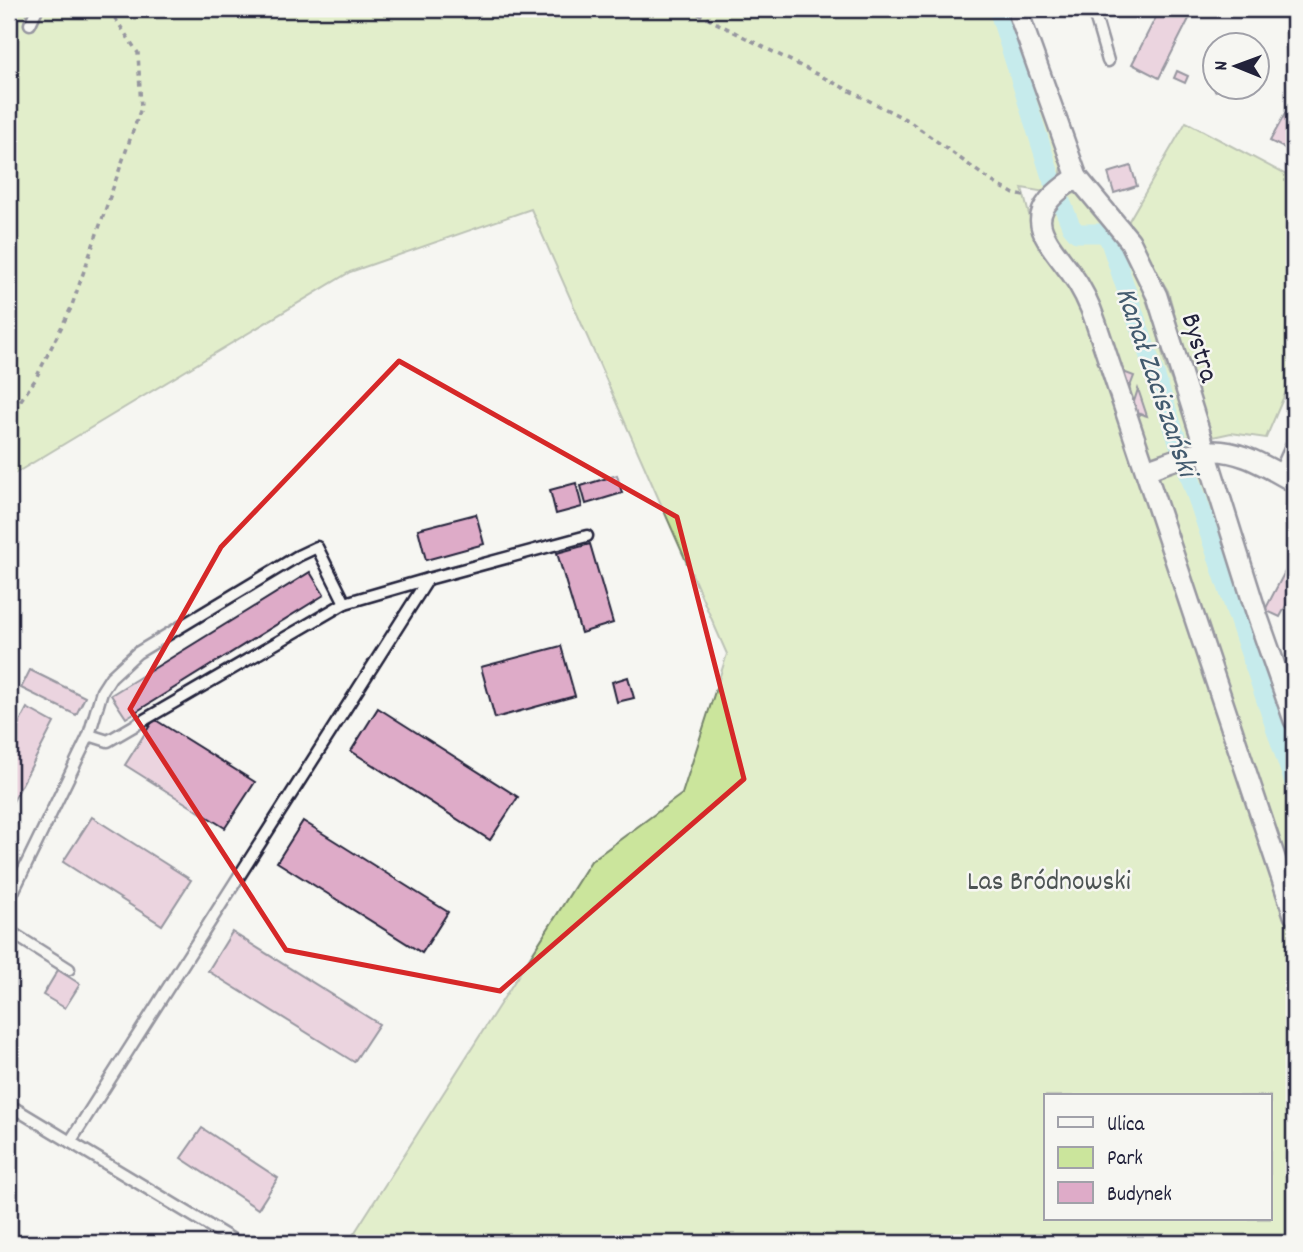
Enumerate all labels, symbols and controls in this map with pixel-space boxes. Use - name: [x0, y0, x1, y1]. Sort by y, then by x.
- north arrow: [1202, 32, 1272, 102]
- text: N: [1209, 61, 1236, 71]
- water label: Kanał Zaciszański: [1101, 282, 1208, 487]
- street label: Bystra: [1168, 309, 1227, 389]
- park label: Las Bródnowski: [967, 864, 1131, 904]
- legend: [1044, 1094, 1272, 1220]
- text: Ulica: [1107, 1111, 1145, 1141]
- text: Park: [1107, 1145, 1143, 1175]
- text: Budynek: [1107, 1181, 1172, 1211]

